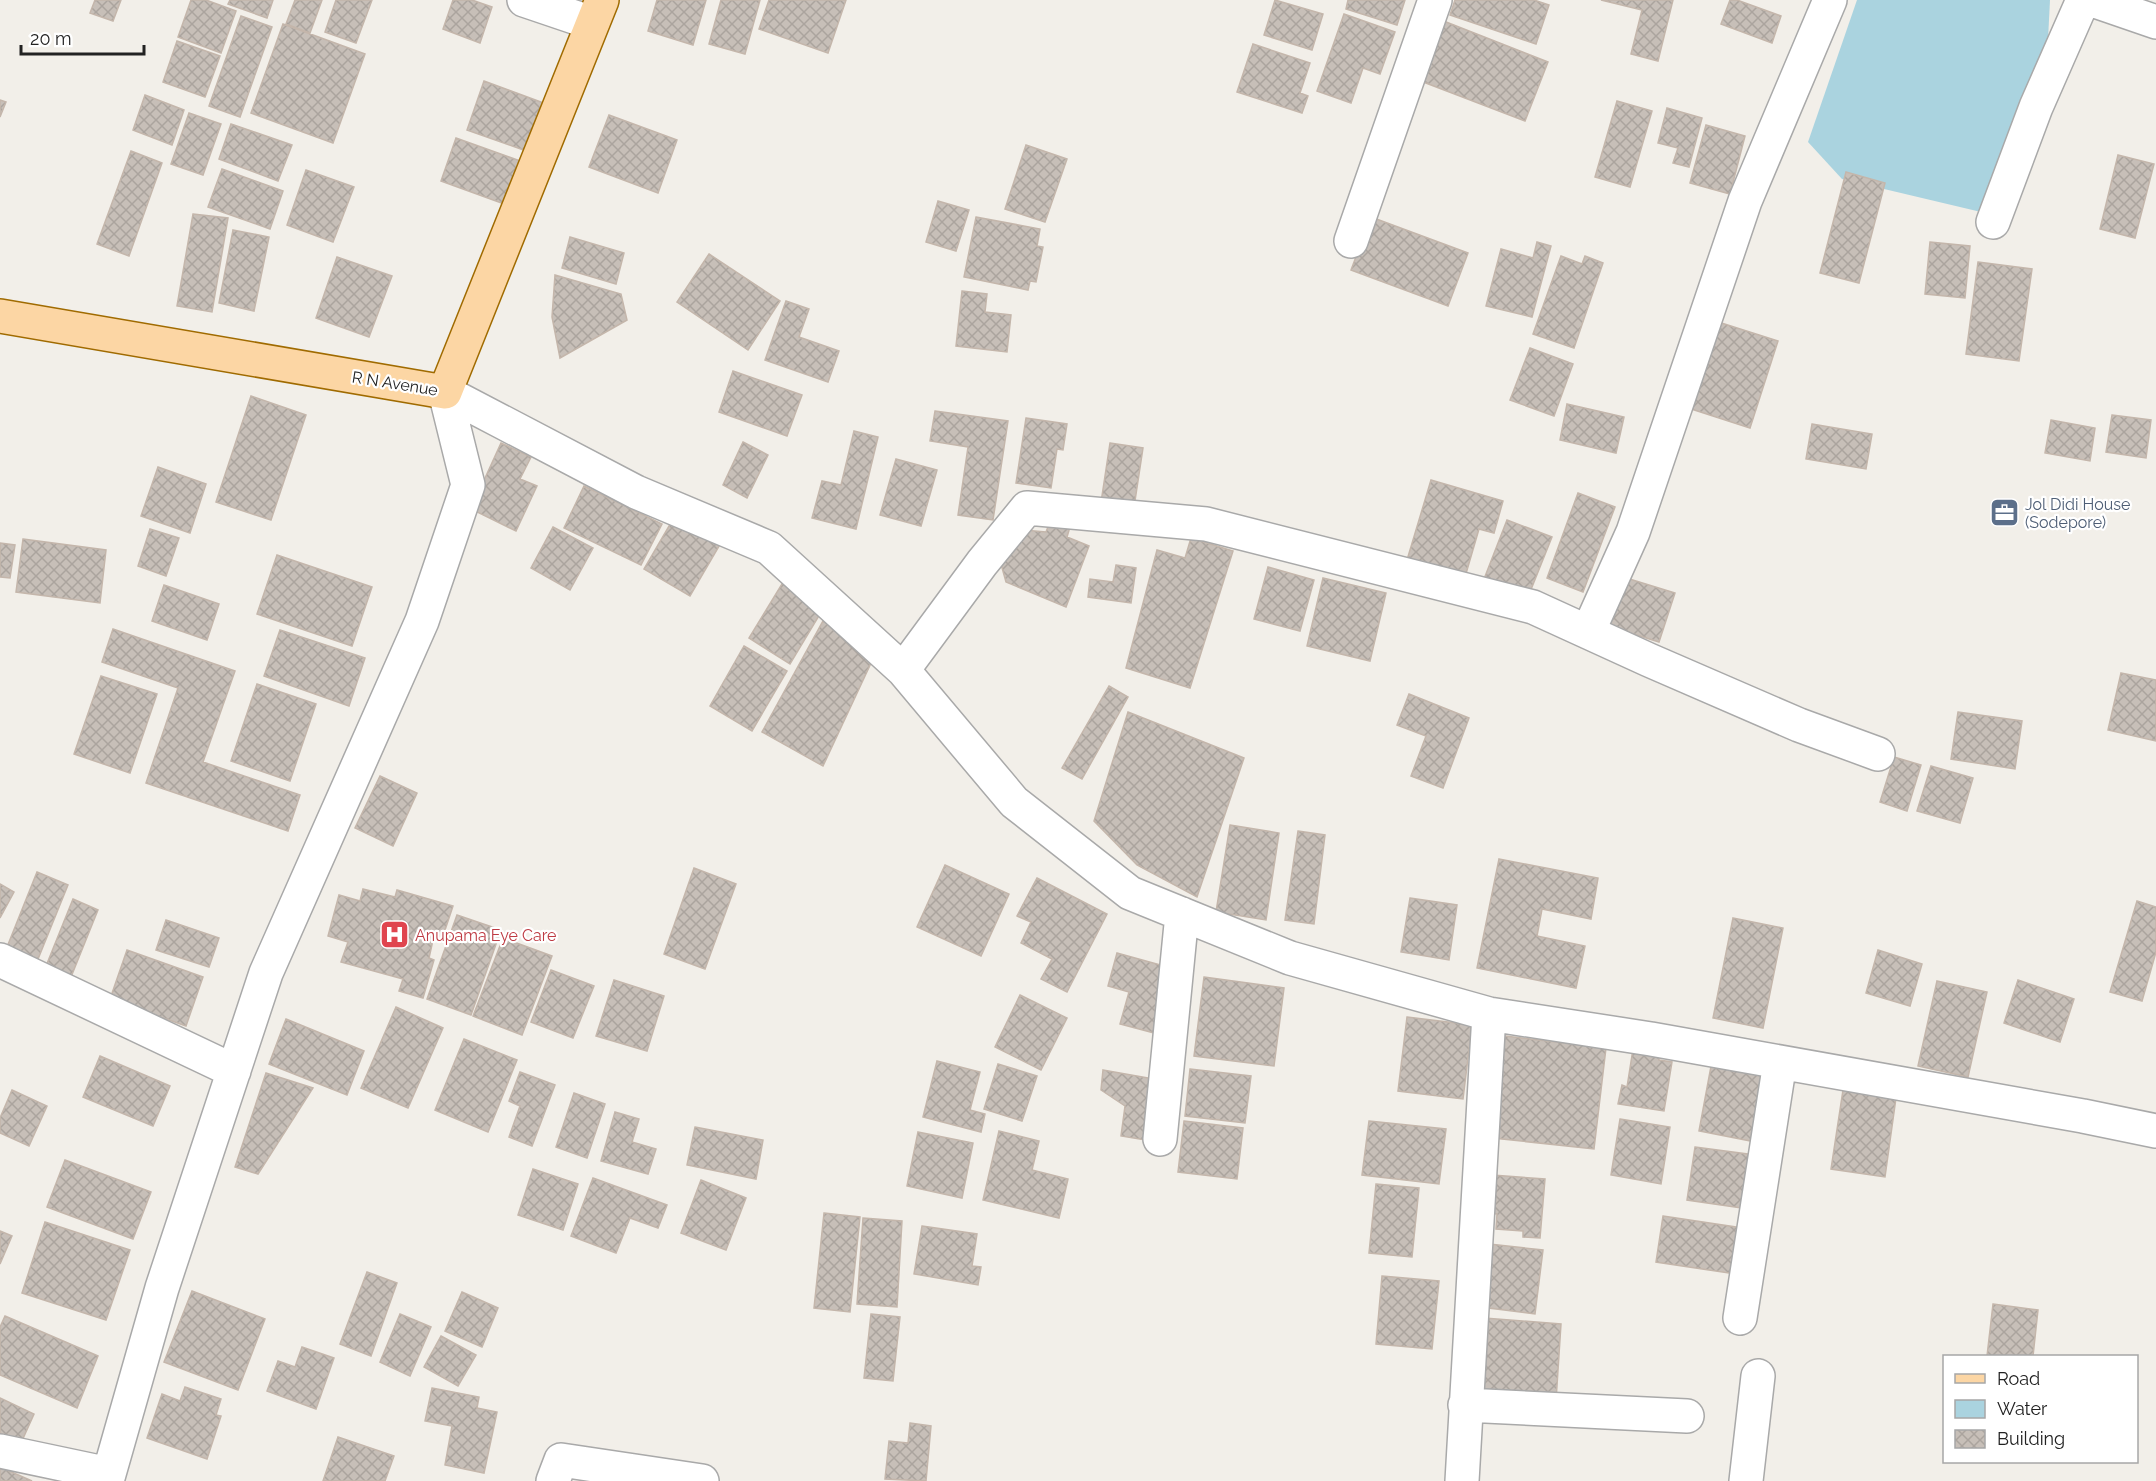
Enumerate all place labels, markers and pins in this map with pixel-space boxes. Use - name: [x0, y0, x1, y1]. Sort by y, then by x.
- place label: Jol Didi House (Sodepore): [2025, 495, 2130, 532]
- office icon: Jol Didi House (Sodepore): [1988, 497, 2020, 529]
- hospital icon: Anupama Eye Care: [378, 919, 410, 951]
- place label: Anupama Eye Care: [415, 926, 556, 945]

